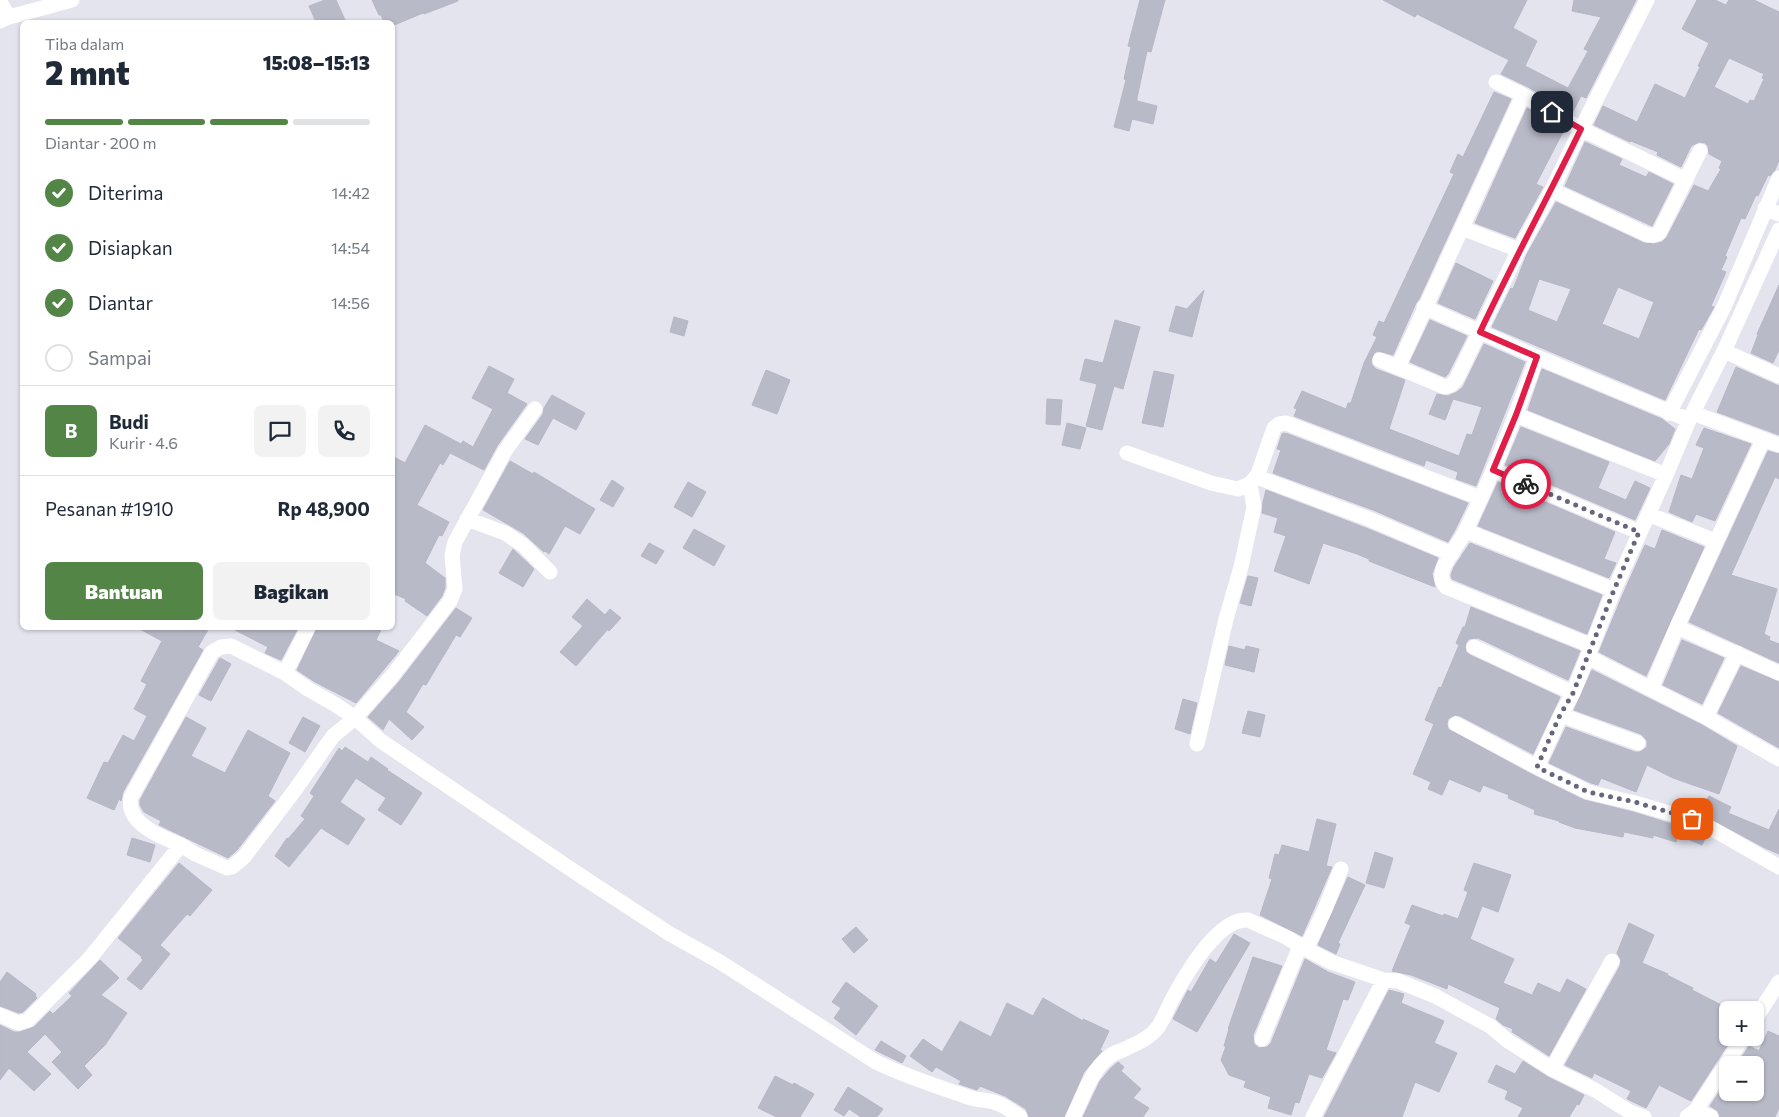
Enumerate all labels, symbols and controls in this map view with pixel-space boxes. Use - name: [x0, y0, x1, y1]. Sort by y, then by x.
- text: Tiba dalam: [45, 34, 124, 53]
- text: 15:08–15:13: [263, 51, 370, 74]
- text: 2 mnt: [45, 52, 130, 92]
- pin: [1531, 91, 1573, 133]
- icon: home: [1538, 98, 1566, 126]
- text: Diantar · 200 m: [45, 133, 156, 152]
- icon: check: [45, 179, 73, 207]
- text: Diterima: [88, 181, 164, 204]
- text: 14:42: [332, 183, 370, 202]
- icon: check: [45, 234, 73, 262]
- text: Disiapkan: [88, 236, 173, 259]
- text: 14:54: [331, 238, 370, 257]
- icon: check: [45, 289, 73, 317]
- text: Diantar: [88, 291, 153, 314]
- text: 14:56: [331, 293, 370, 312]
- text: Sampai: [88, 346, 152, 369]
- button: chat: [254, 405, 306, 457]
- button: phone: [318, 405, 370, 457]
- text: Budi: [109, 410, 149, 433]
- text: B: [65, 419, 77, 442]
- text: Kurir · 4.6: [109, 433, 178, 452]
- courier: [1501, 459, 1551, 509]
- icon: bike: [1512, 470, 1540, 498]
- text: Pesanan #1910: [45, 497, 174, 520]
- text: Rp 48,900: [277, 497, 370, 520]
- button: Bantuan: [45, 562, 203, 620]
- button: Bagikan: [213, 562, 370, 620]
- pin: [1671, 798, 1713, 840]
- icon: bag: [1678, 805, 1706, 833]
- map controls: [1719, 1001, 1764, 1101]
- button: +: [1719, 1001, 1764, 1046]
- button: −: [1719, 1056, 1764, 1101]

